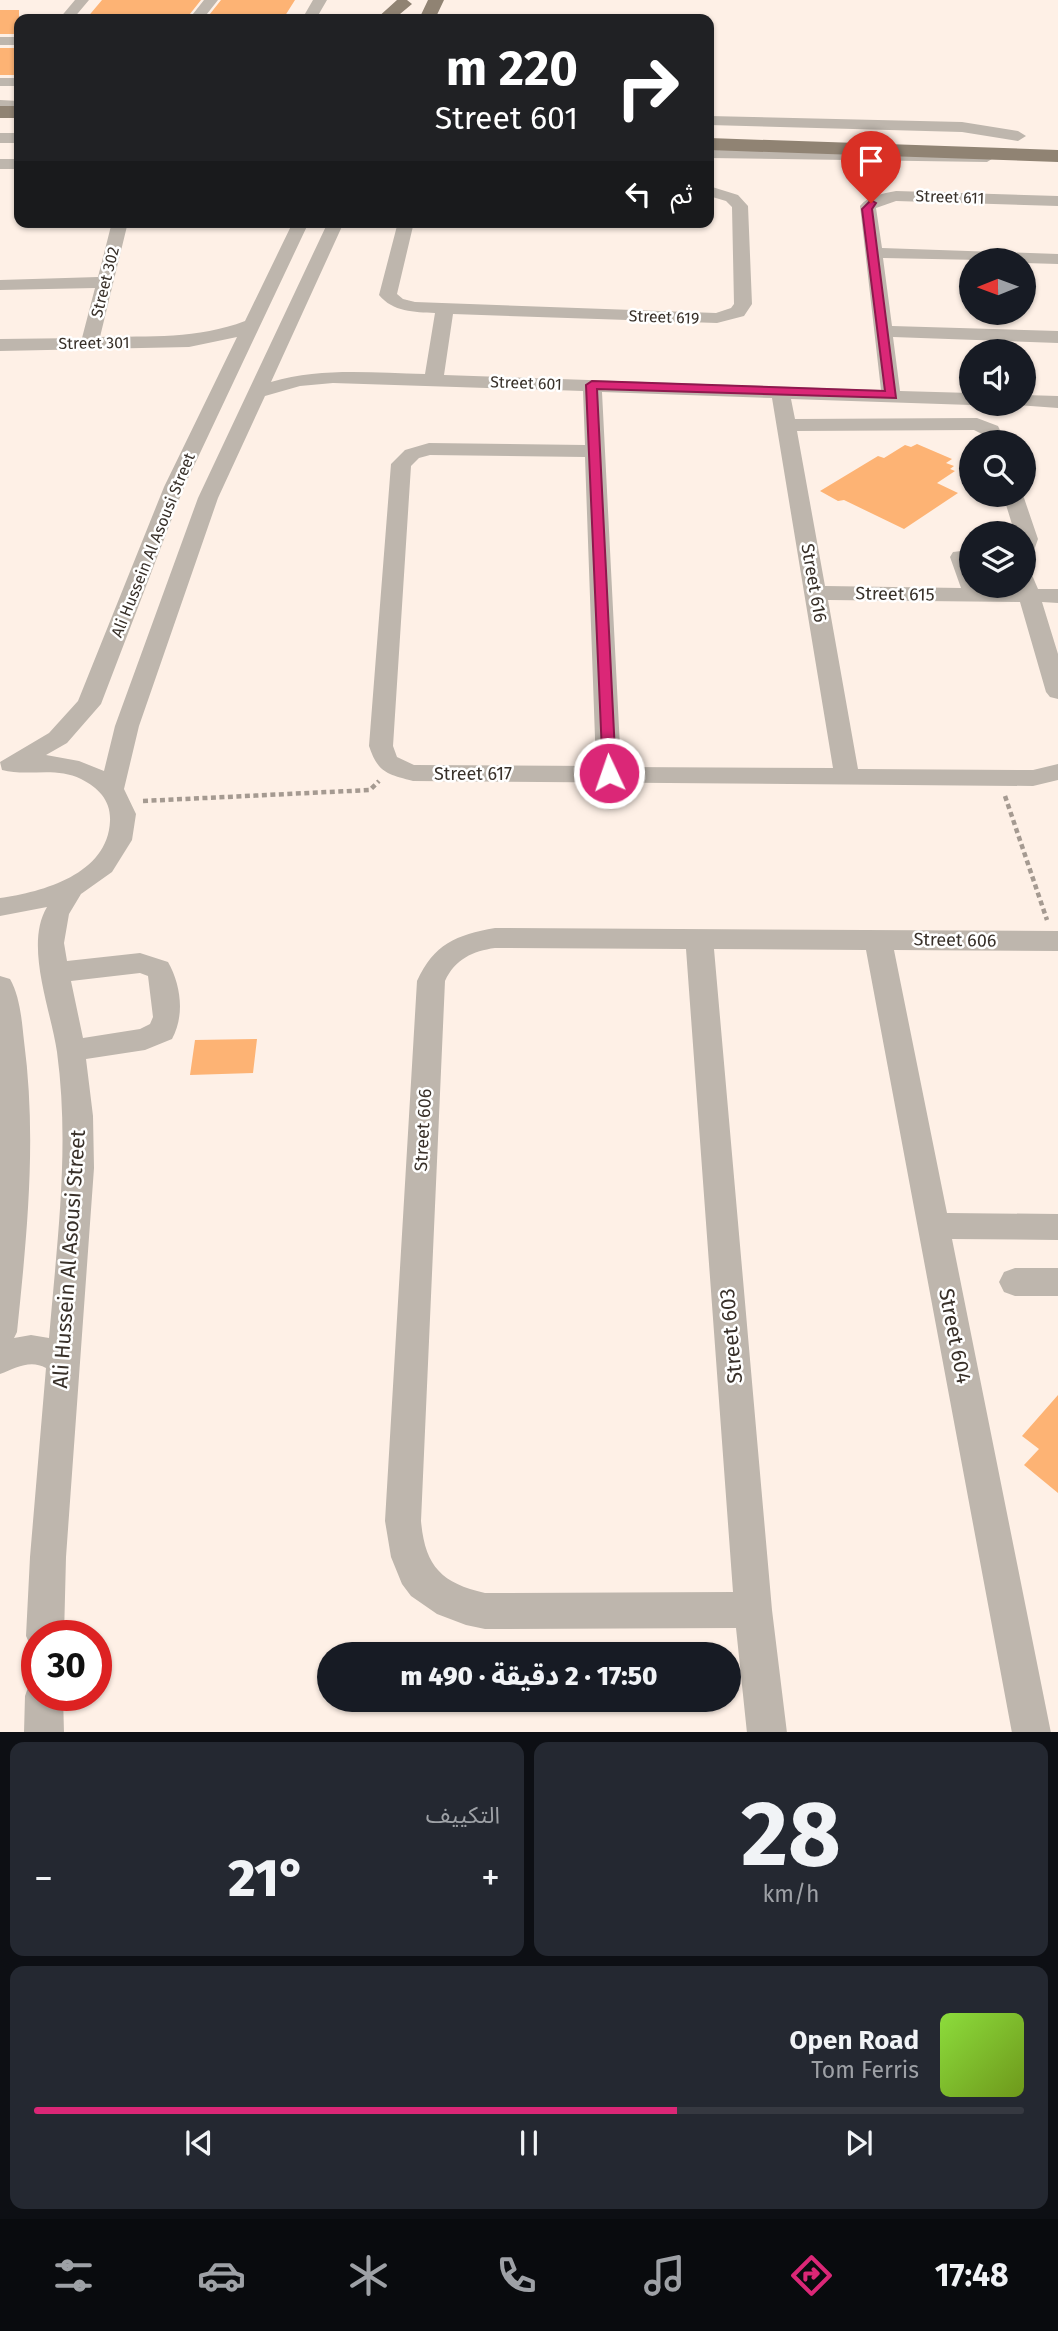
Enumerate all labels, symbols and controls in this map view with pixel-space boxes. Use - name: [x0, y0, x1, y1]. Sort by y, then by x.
- text: 220 m: [446, 39, 578, 98]
- icon: right: [602, 42, 693, 133]
- text: Street 601: [435, 99, 578, 137]
- pin: [841, 131, 901, 203]
- icon: arrive: [852, 142, 890, 180]
- icon: left: [619, 175, 657, 213]
- text: ثم: [671, 179, 693, 210]
- street label: Street 611: [915, 186, 985, 208]
- street label: Street 302: [87, 245, 123, 319]
- north arrow: [959, 248, 1036, 326]
- map controls: [959, 248, 1036, 598]
- street label: Street 619: [628, 306, 700, 328]
- street label: Street 301: [58, 333, 130, 353]
- button: sound: [959, 339, 1036, 416]
- street label: Street 601: [490, 372, 562, 394]
- button: search: [959, 430, 1036, 507]
- street label: Ali Hussein Al Asousi Street: [107, 450, 199, 640]
- button: layers: [959, 521, 1036, 598]
- street label: Street 616: [796, 542, 832, 624]
- street label: Street 615: [855, 582, 935, 606]
- position arrow: [572, 736, 646, 810]
- street label: Street 617: [434, 763, 512, 785]
- street label: Street 606: [913, 928, 997, 952]
- street label: Street 606: [410, 1088, 436, 1172]
- street label: Ali Hussein Al Asousi Street: [47, 1128, 91, 1389]
- street label: Street 604: [933, 1286, 977, 1386]
- street label: Street 603: [714, 1287, 748, 1385]
- speed limit sign: 30: [21, 1620, 112, 1711]
- text: 17:50 · 2 دقيقة · 490 m: [401, 1661, 657, 1692]
- text: 28: [741, 1780, 841, 1889]
- text: التكييف: [426, 1801, 500, 1829]
- text: 21°: [228, 1847, 306, 1910]
- text: −: [34, 1855, 53, 1901]
- text: +: [481, 1855, 500, 1901]
- text: km/h: [763, 1880, 819, 1908]
- text: Open Road: [790, 2025, 919, 2056]
- text: Tom Ferris: [811, 2056, 919, 2084]
- icon: previous: [180, 2124, 218, 2162]
- icon: pause: [510, 2124, 548, 2162]
- icon: next: [840, 2124, 878, 2162]
- icon: filters: [49, 2251, 98, 2300]
- icon: car: [197, 2251, 246, 2300]
- icon: climate: [344, 2251, 393, 2300]
- icon: phone: [492, 2251, 541, 2300]
- icon: music: [640, 2251, 689, 2300]
- icon: directions: [787, 2251, 836, 2300]
- text: 17:48: [935, 2256, 1009, 2294]

